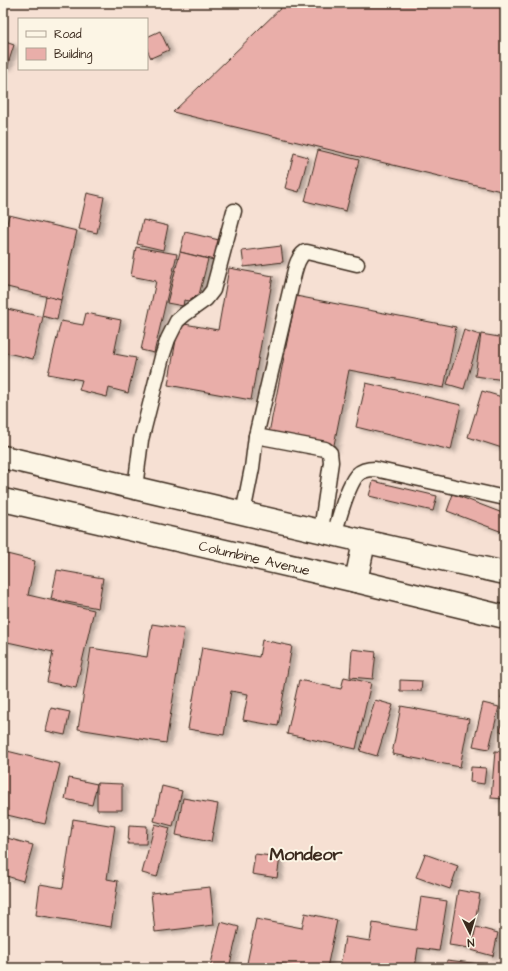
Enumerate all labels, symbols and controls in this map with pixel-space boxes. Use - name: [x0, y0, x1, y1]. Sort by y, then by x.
- legend: [18, 18, 148, 70]
- text: Road: [54, 26, 82, 43]
- text: Building: [54, 46, 92, 64]
- street label: Columbine Avenue: [197, 536, 312, 581]
- district label: Mondeor: [269, 842, 343, 867]
- north arrow: [450, 913, 490, 953]
- text: N: [467, 935, 475, 950]

